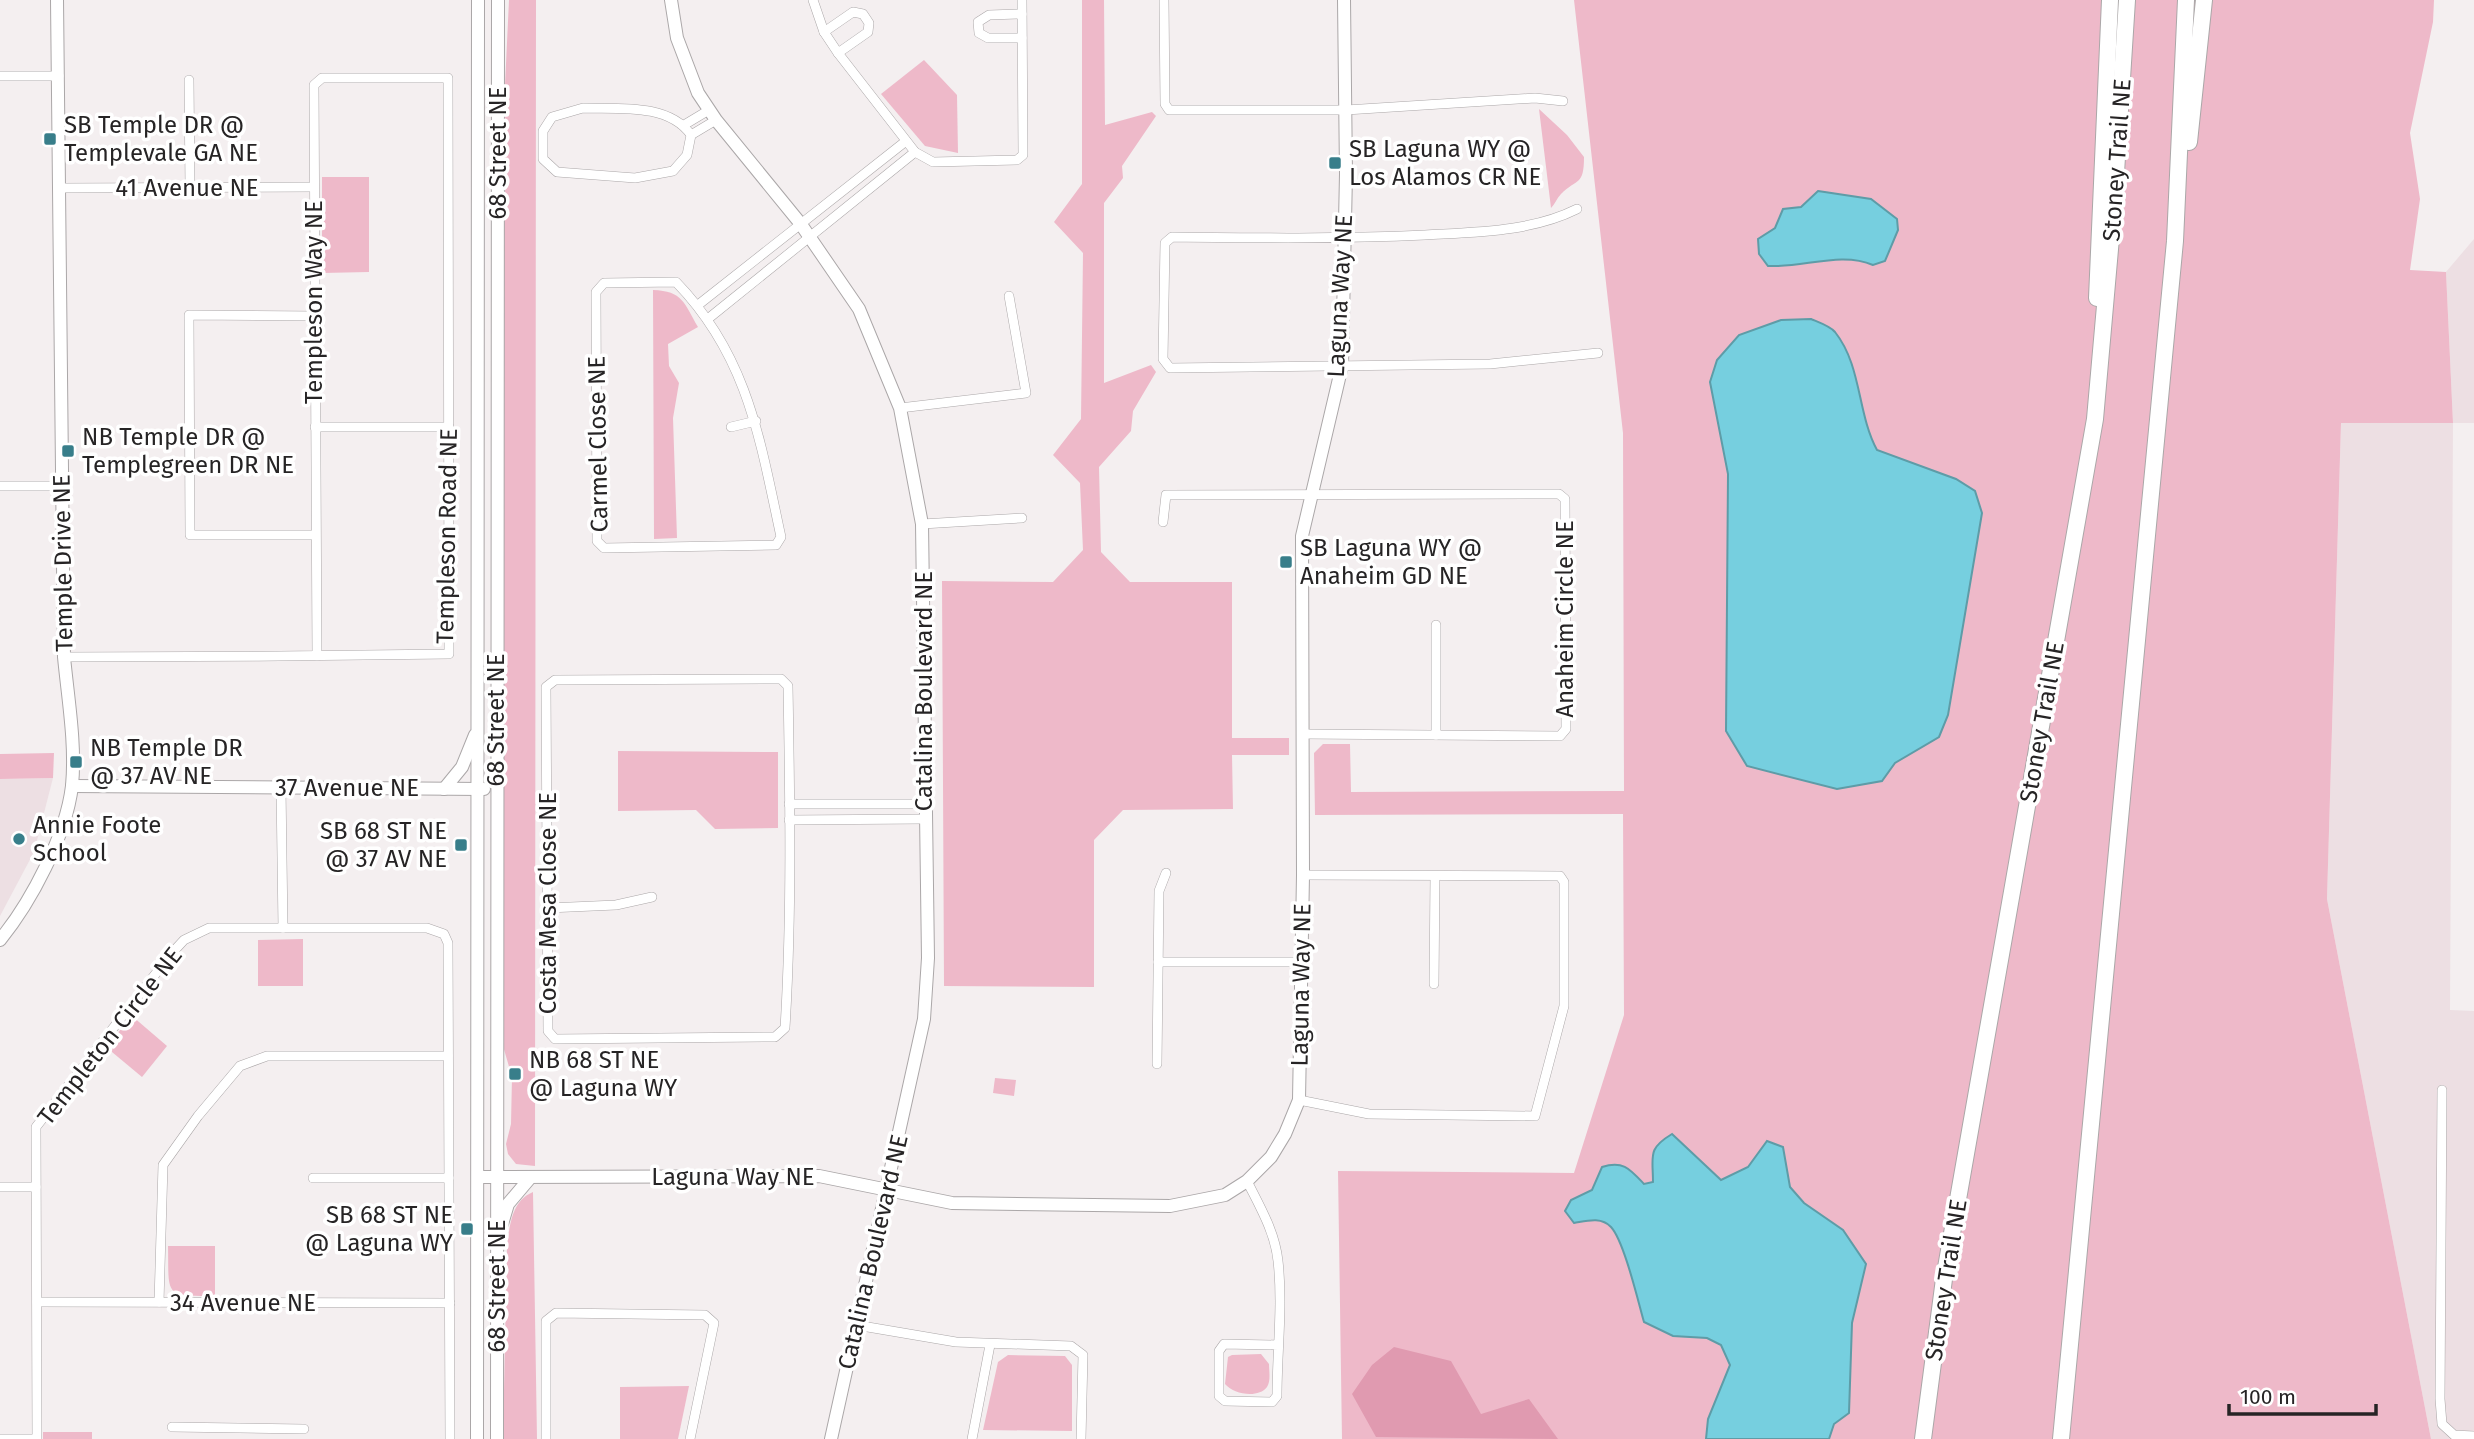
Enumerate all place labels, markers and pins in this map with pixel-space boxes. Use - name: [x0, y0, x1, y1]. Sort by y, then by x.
- place label: SB Temple DR @ Templevale GA NE: [64, 111, 258, 167]
- marker: SB Temple DR @ Templevale GA NE: [42, 131, 58, 147]
- place label: SB Laguna WY @ Los Alamos CR NE: [1349, 135, 1541, 191]
- marker: SB Laguna WY @ Los Alamos CR NE: [1327, 155, 1343, 171]
- place label: NB Temple DR @ Templegreen DR NE: [82, 423, 294, 479]
- marker: NB Temple DR @ Templegreen DR NE: [60, 443, 76, 459]
- place label: SB Laguna WY @ Anaheim GD NE: [1300, 534, 1482, 590]
- marker: SB Laguna WY @ Anaheim GD NE: [1278, 554, 1294, 570]
- place label: NB Temple DR @ 37 AV NE: [90, 734, 243, 790]
- marker: NB Temple DR @ 37 AV NE: [68, 754, 84, 770]
- place label: Annie Foote School: [33, 811, 161, 867]
- place label: SB 68 ST NE @ 37 AV NE: [320, 817, 447, 873]
- marker: Annie Foote School: [11, 831, 27, 847]
- marker: SB 68 ST NE @ 37 AV NE: [453, 837, 469, 853]
- place label: NB 68 ST NE @ Laguna WY: [529, 1046, 678, 1102]
- marker: NB 68 ST NE @ Laguna WY: [507, 1066, 523, 1082]
- place label: SB 68 ST NE @ Laguna WY: [305, 1201, 454, 1257]
- marker: SB 68 ST NE @ Laguna WY: [459, 1221, 475, 1237]

